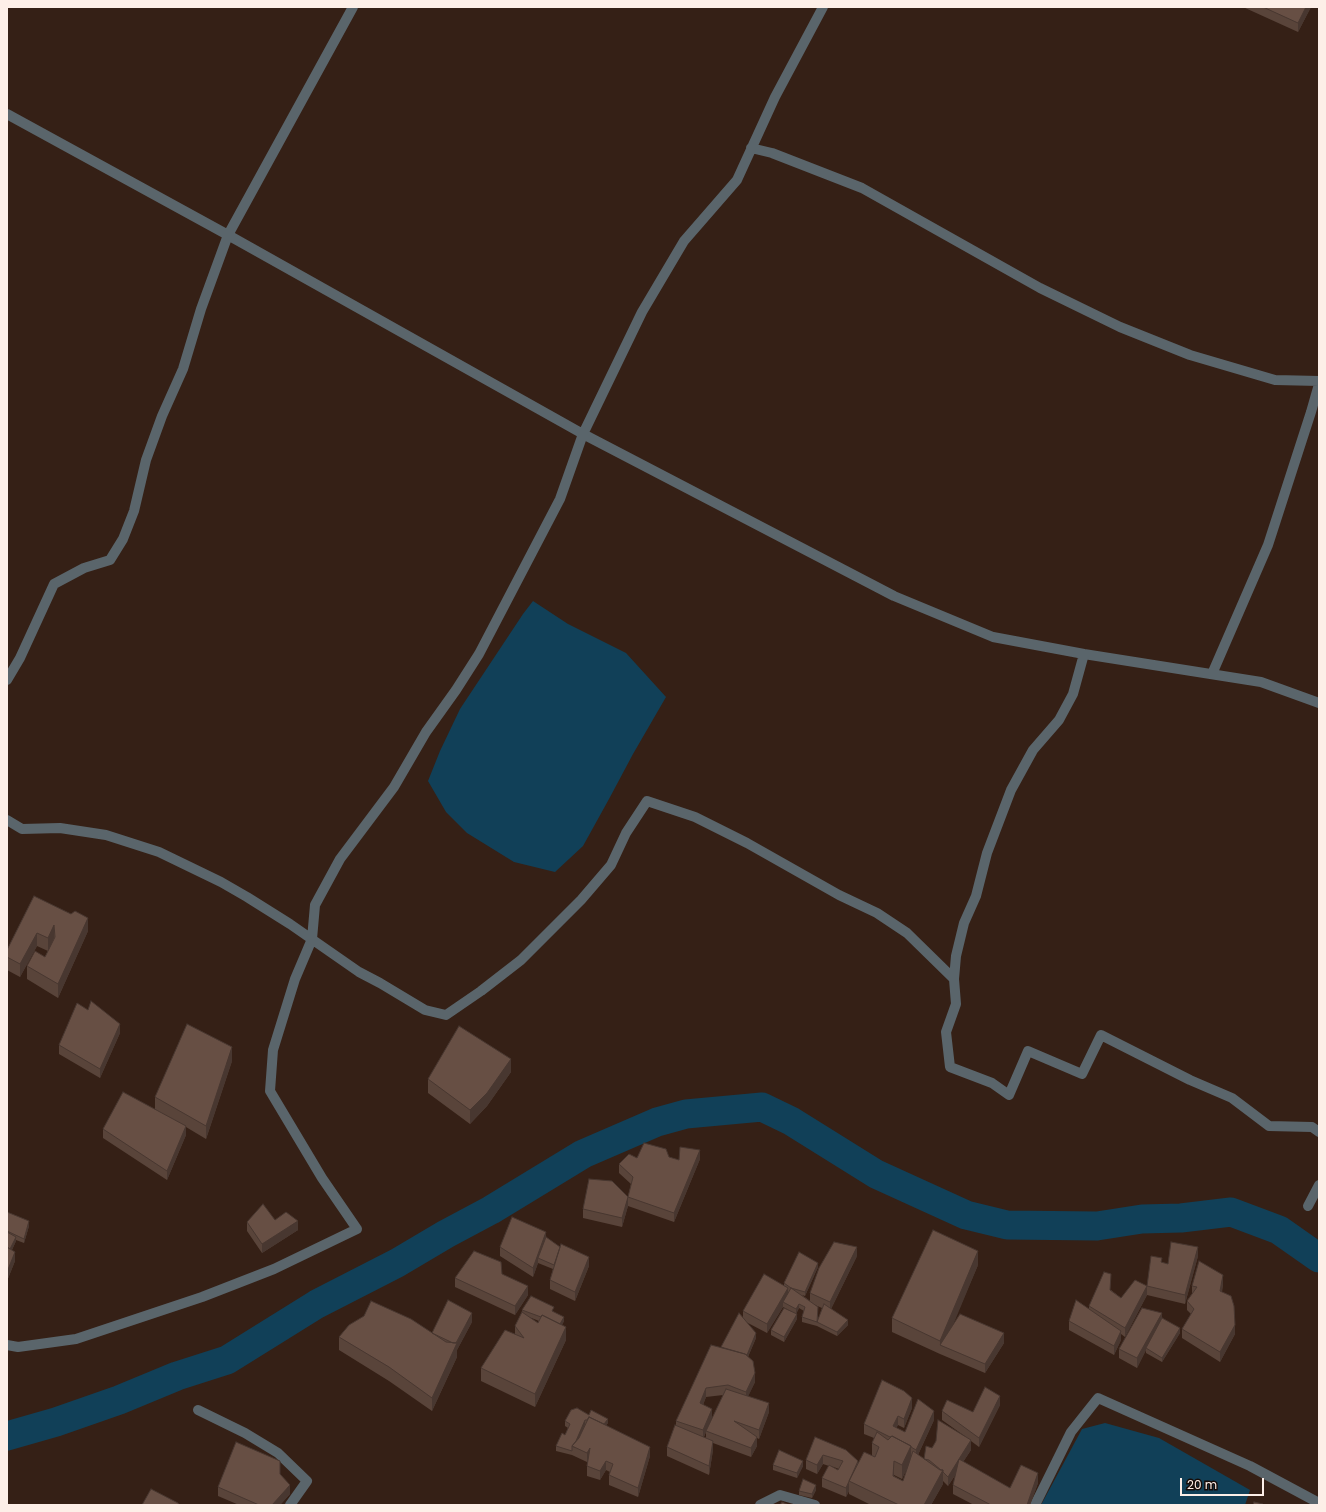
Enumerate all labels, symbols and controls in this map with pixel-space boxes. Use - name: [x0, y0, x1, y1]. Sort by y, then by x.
- scale bar: [1182, 1470, 1266, 1496]
- text: 20 m: [1187, 1476, 1217, 1493]

